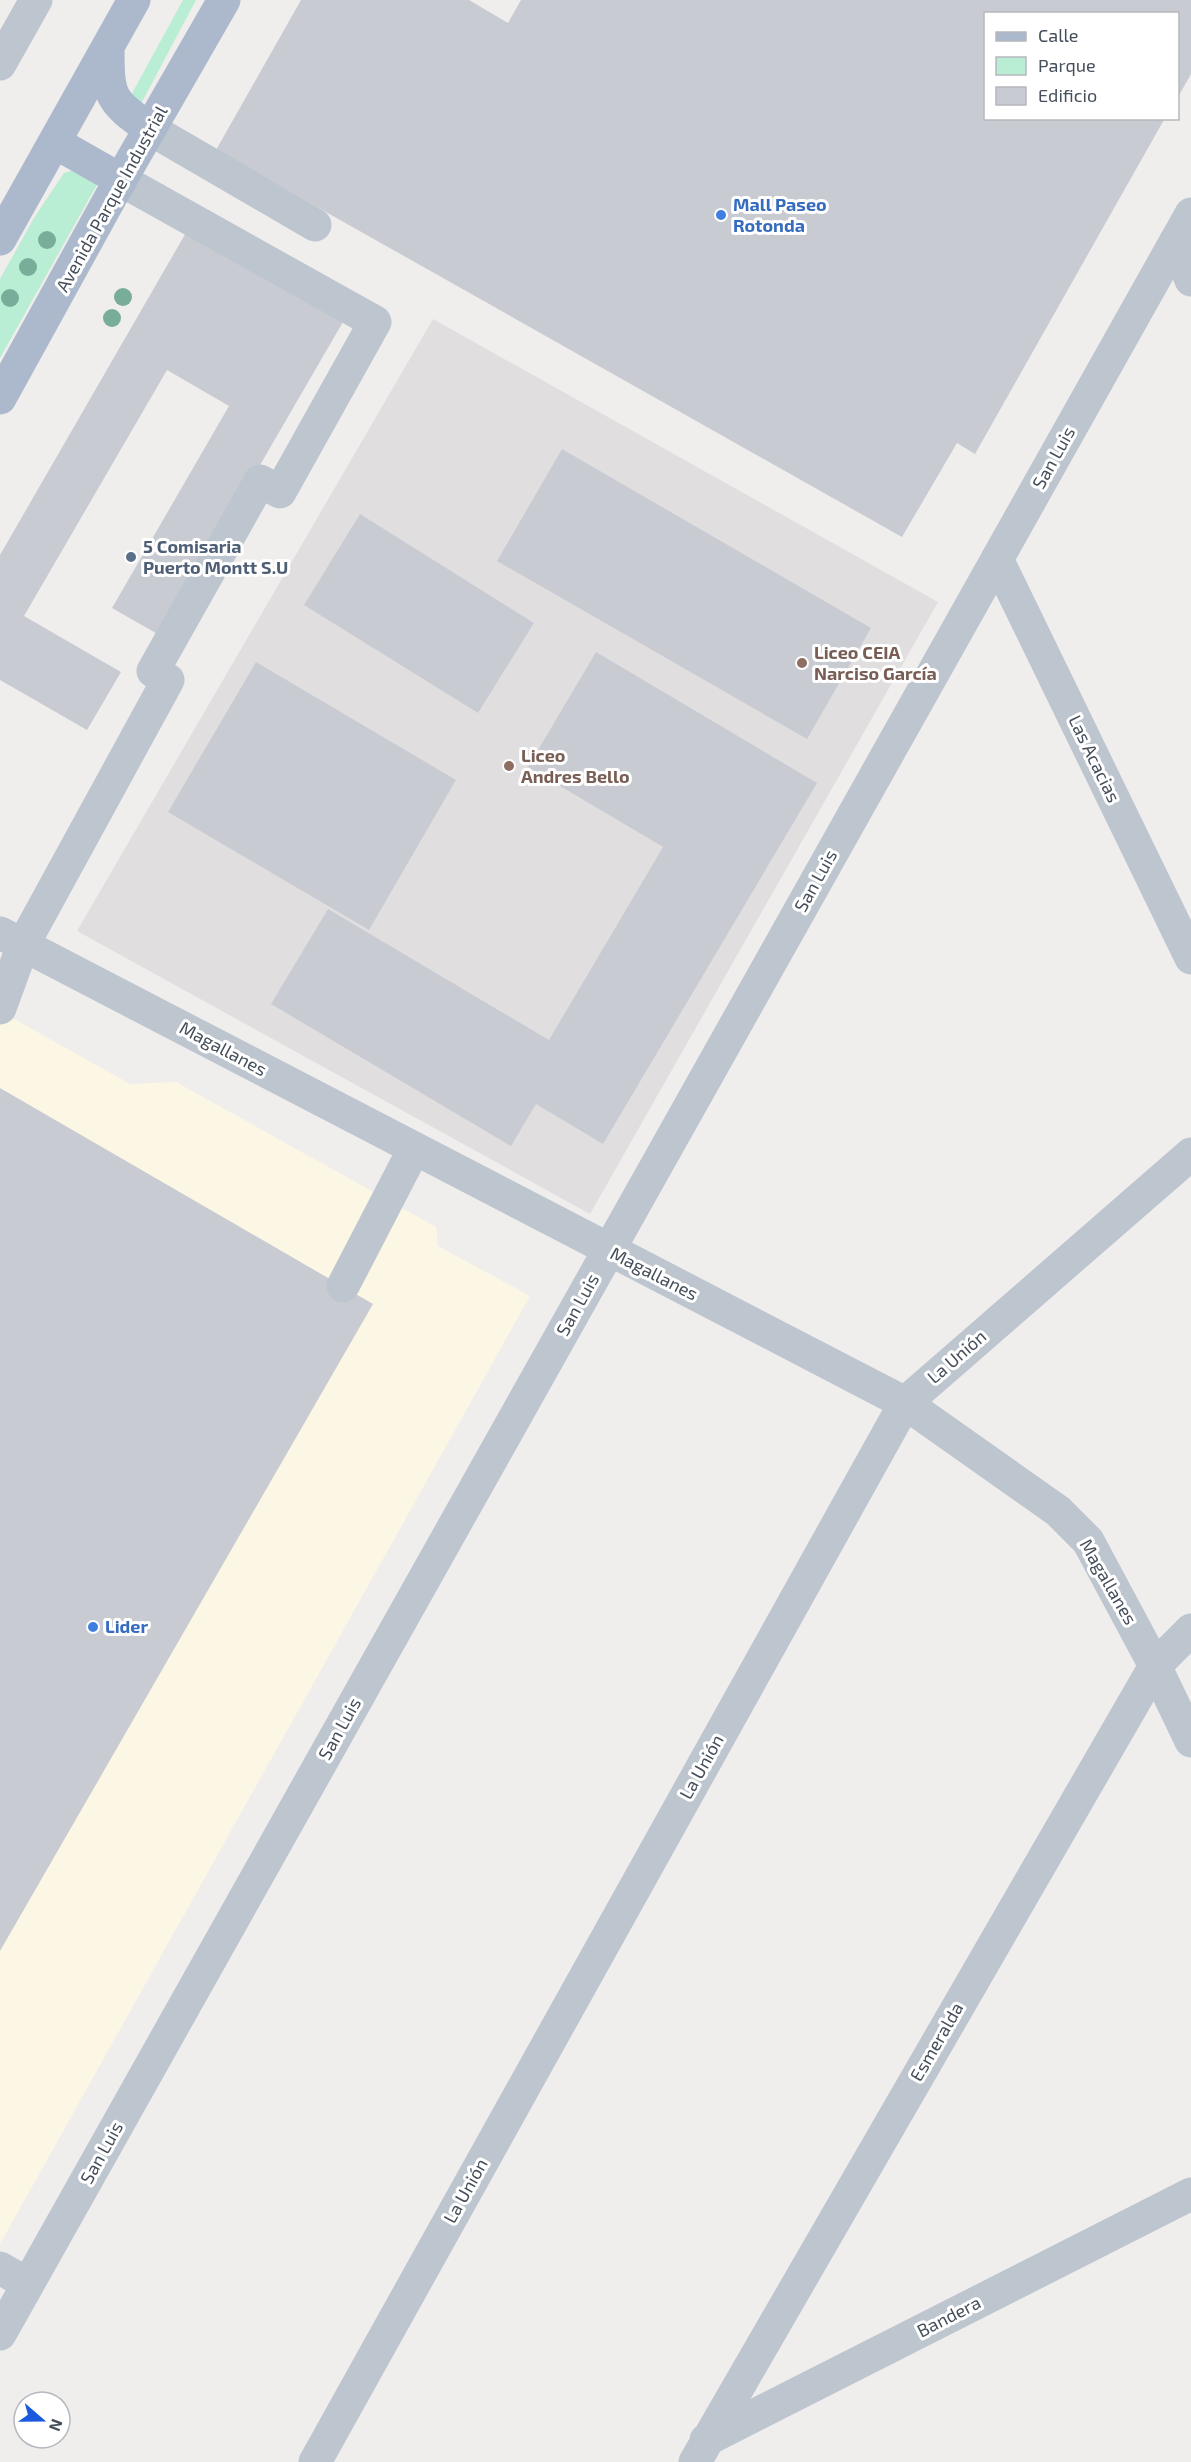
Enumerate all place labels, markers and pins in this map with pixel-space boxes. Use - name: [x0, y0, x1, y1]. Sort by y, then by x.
- place label: Mall Paseo Rotonda: [733, 193, 827, 236]
- marker: Mall Paseo Rotonda: [714, 208, 728, 222]
- place label: 5 Comisaria Puerto Montt S.U: [143, 535, 288, 578]
- marker: 5 Comisaria Puerto Montt S.U: [124, 550, 138, 564]
- place label: Liceo CEIA Narciso García: [814, 641, 937, 684]
- marker: Liceo CEIA Narciso García: [795, 656, 809, 670]
- place label: Liceo Andres Bello: [521, 744, 630, 787]
- marker: Liceo Andres Bello: [502, 759, 516, 773]
- place label: Lider: [105, 1615, 149, 1637]
- marker: Lider: [86, 1620, 100, 1634]

